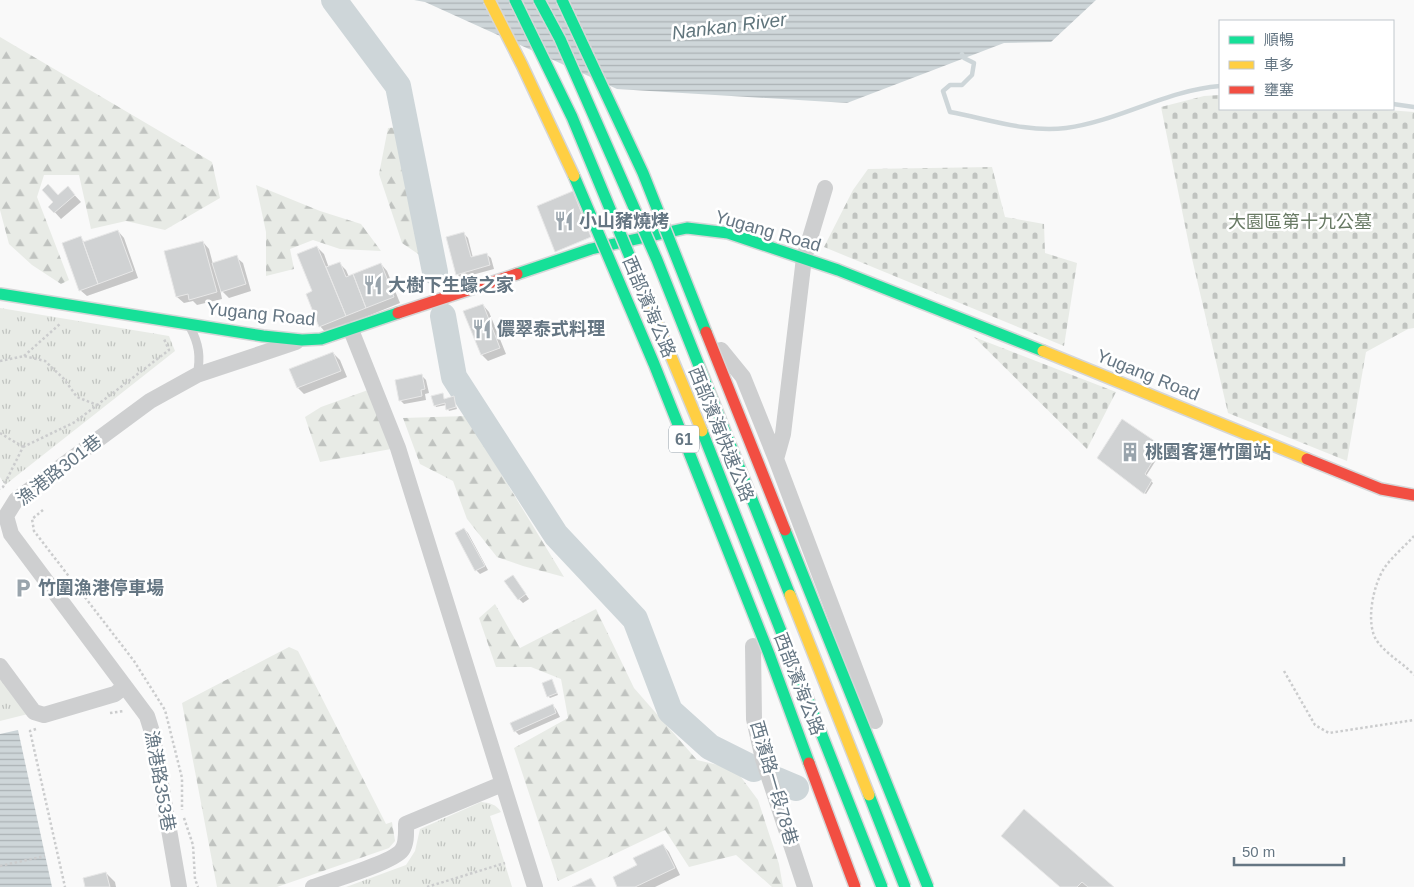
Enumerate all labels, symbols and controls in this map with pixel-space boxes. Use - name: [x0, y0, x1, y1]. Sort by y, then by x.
- water label: Nankan River: [671, 8, 788, 43]
- legend: [1219, 20, 1394, 110]
- text: 順暢: [1264, 31, 1294, 48]
- text: 車多: [1264, 56, 1294, 73]
- text: 壅塞: [1264, 81, 1294, 98]
- street label: Yugang Road: [713, 206, 823, 256]
- restaurant icon: 小山豬燒烤: [553, 210, 575, 232]
- place label: 小山豬燒烤: [579, 211, 669, 231]
- park label: 大園區第十九公墓: [1228, 212, 1372, 232]
- street label: 西部濱海公路: [619, 253, 679, 361]
- restaurant icon: 大樹下生蠔之家: [362, 274, 384, 296]
- place label: 大樹下生蠔之家: [388, 275, 514, 295]
- street label: Yugang Road: [206, 298, 316, 330]
- restaurant icon: 儂翠泰式料理: [471, 318, 493, 340]
- place label: 儂翠泰式料理: [497, 319, 605, 339]
- street label: Yugang Road: [1094, 345, 1202, 405]
- street label: 西部濱海快速公路: [685, 363, 757, 505]
- road number: 61: [669, 426, 699, 452]
- street label: 漁港路301巷: [13, 431, 105, 509]
- building icon: 桃園客運竹圍站: [1119, 441, 1141, 463]
- place label: 桃園客運竹圍站: [1145, 442, 1271, 462]
- parking icon: 竹圍漁港停車場: [12, 577, 34, 599]
- place label: 竹圍漁港停車場: [38, 578, 164, 598]
- street label: 西部濱海公路: [770, 630, 828, 738]
- street label: 西濱路一段78巷: [747, 719, 801, 847]
- street label: 漁港路353巷: [141, 729, 179, 833]
- scale bar: [1234, 834, 1344, 866]
- text: 50 m: [1242, 843, 1275, 860]

